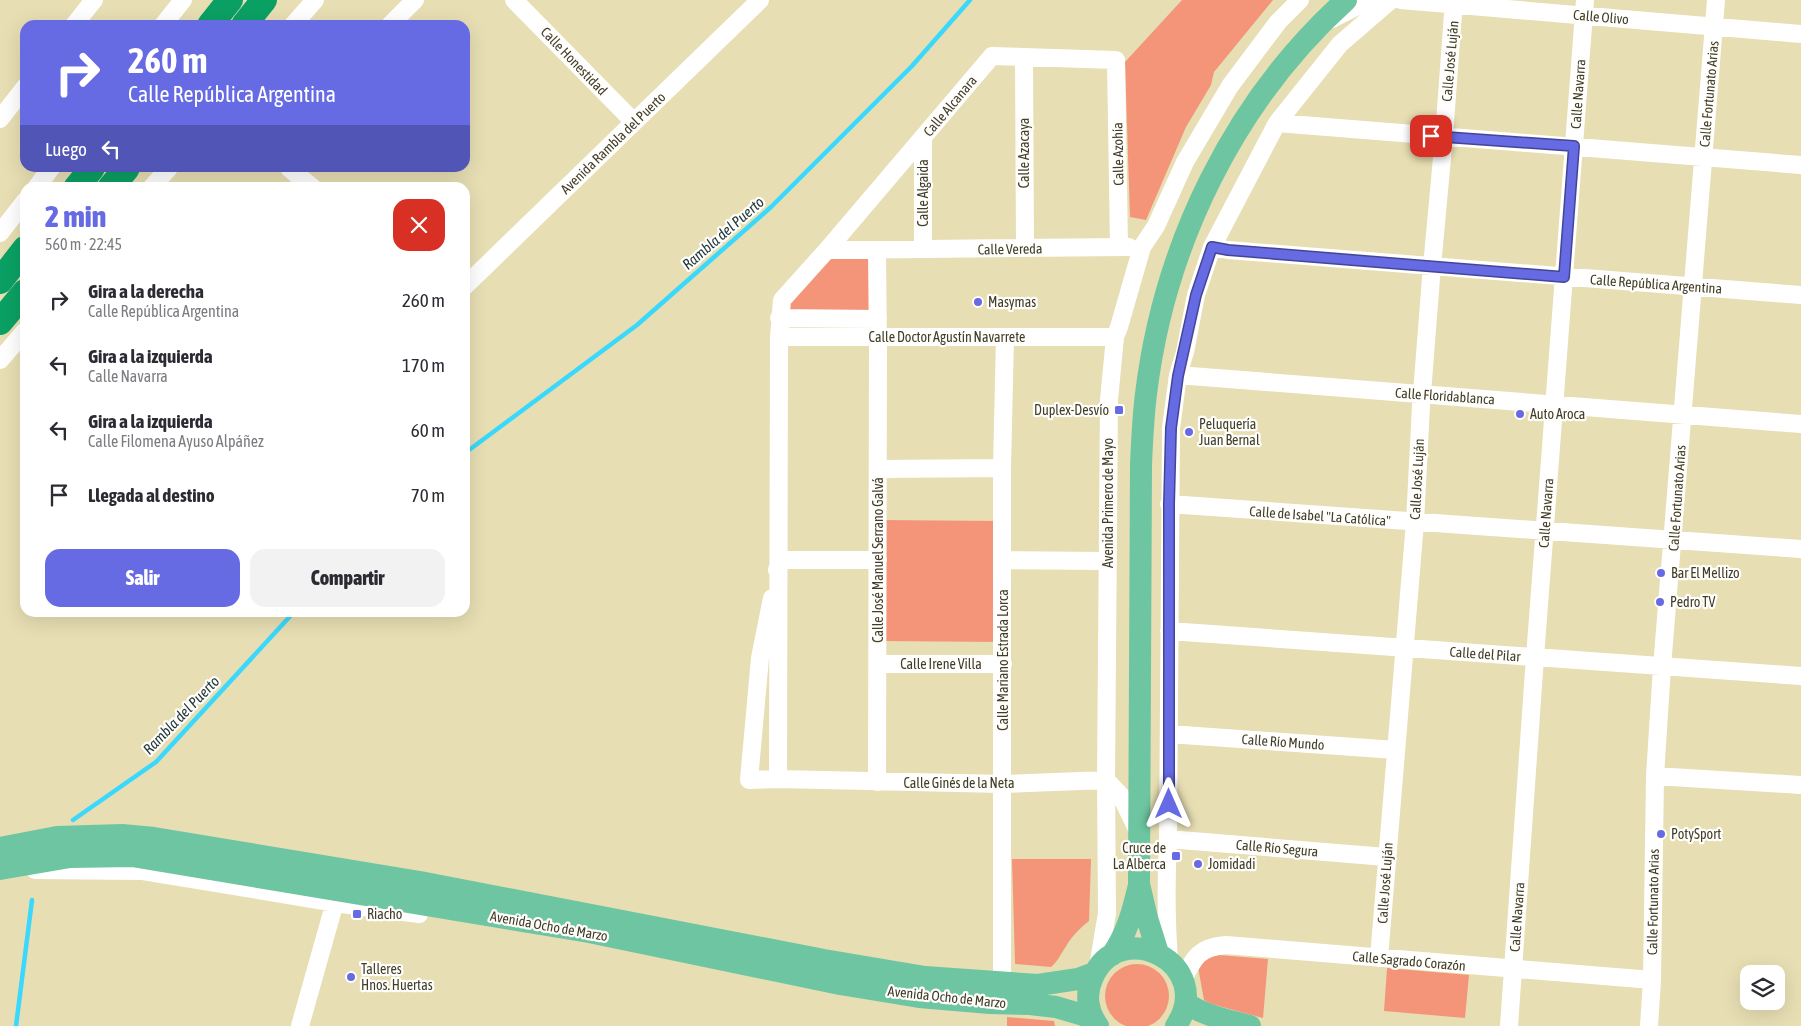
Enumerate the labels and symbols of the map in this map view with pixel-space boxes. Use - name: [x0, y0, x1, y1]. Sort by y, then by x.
- street label: Calle Olivo: [1573, 7, 1629, 27]
- street label: Calle José Luján: [1438, 20, 1462, 102]
- street label: Calle Honestidad: [538, 24, 610, 98]
- street label: Calle Fortunato Arias: [1696, 40, 1722, 148]
- street label: Calle Navarra: [1568, 59, 1588, 129]
- street label: Calle Alcanara: [920, 72, 980, 140]
- street label: Avenida Rambla del Puerto: [557, 89, 669, 197]
- pin: [1410, 115, 1452, 157]
- street label: Calle Azacaya: [1016, 118, 1032, 188]
- street label: Calle Azohía: [1109, 122, 1127, 186]
- street label: Calle Algaida: [915, 159, 931, 227]
- water label: Rambla del Puerto: [679, 193, 767, 273]
- street label: Calle Vereda: [977, 240, 1043, 258]
- street label: Calle República Argentina: [1589, 271, 1723, 297]
- place label: Masymas: [988, 294, 1036, 310]
- marker: Masymas: [972, 296, 984, 308]
- street label: Calle Doctor Agustín Navarrete: [869, 329, 1025, 345]
- street label: Calle Floridablanca: [1395, 385, 1495, 407]
- place label: Duplex-Desvío: [1034, 402, 1109, 418]
- marker: Duplex-Desvío: [1113, 404, 1125, 416]
- place label: Auto Aroca: [1530, 406, 1585, 422]
- marker: Auto Aroca: [1514, 408, 1526, 420]
- place label: Peluquería Juan Bernal: [1199, 416, 1260, 448]
- marker: Peluquería Juan Bernal: [1183, 426, 1195, 438]
- street label: Avenida Primero de Mayo: [1100, 438, 1116, 568]
- street label: Calle José Luján: [1407, 438, 1427, 520]
- street label: Calle Fortunato Arias: [1665, 444, 1689, 552]
- street label: Calle José Manuel Serrano Galvá: [870, 477, 886, 643]
- street label: Calle Navarra: [1536, 478, 1556, 548]
- street label: Calle de Isabel "La Católica": [1249, 503, 1392, 529]
- place label: Bar El Mellizo: [1671, 565, 1740, 581]
- marker: Bar El Mellizo: [1655, 567, 1667, 579]
- street label: Calle Mariano Estrada Lorca: [995, 589, 1011, 731]
- place label: Pedro TV: [1670, 594, 1715, 610]
- marker: Pedro TV: [1654, 596, 1666, 608]
- street label: Calle del Pilar: [1449, 644, 1522, 665]
- street label: Calle Irene Villa: [900, 656, 982, 672]
- water label: Rambla del Puerto: [139, 672, 223, 758]
- street label: Calle Río Mundo: [1241, 731, 1325, 753]
- street label: Calle Ginés de la Neta: [903, 775, 1015, 791]
- position arrow: [1142, 777, 1194, 829]
- place label: PotySport: [1671, 826, 1721, 842]
- marker: PotySport: [1655, 828, 1667, 840]
- street label: Calle Río Segura: [1235, 836, 1319, 860]
- place label: Cruce de La Alberca: [1113, 840, 1166, 872]
- street label: Calle José Luján: [1374, 842, 1396, 924]
- street label: Calle Fortunato Arias: [1644, 849, 1662, 955]
- marker: Cruce de La Alberca: [1170, 850, 1182, 862]
- place label: Jomidadi: [1208, 856, 1255, 872]
- marker: Jomidadi: [1192, 858, 1204, 870]
- street label: Calle Navarra: [1507, 882, 1527, 952]
- place label: Riacho: [367, 906, 402, 922]
- marker: Riacho: [351, 908, 363, 920]
- street label: Avenida Ocho de Marzo: [489, 908, 609, 944]
- street label: Calle Sagrado Corazón: [1352, 948, 1466, 974]
- place label: Talleres Hnos. Huertas: [361, 961, 433, 993]
- marker: Talleres Hnos. Huertas: [345, 971, 357, 983]
- street label: Avenida Ocho de Marzo: [887, 983, 1007, 1011]

